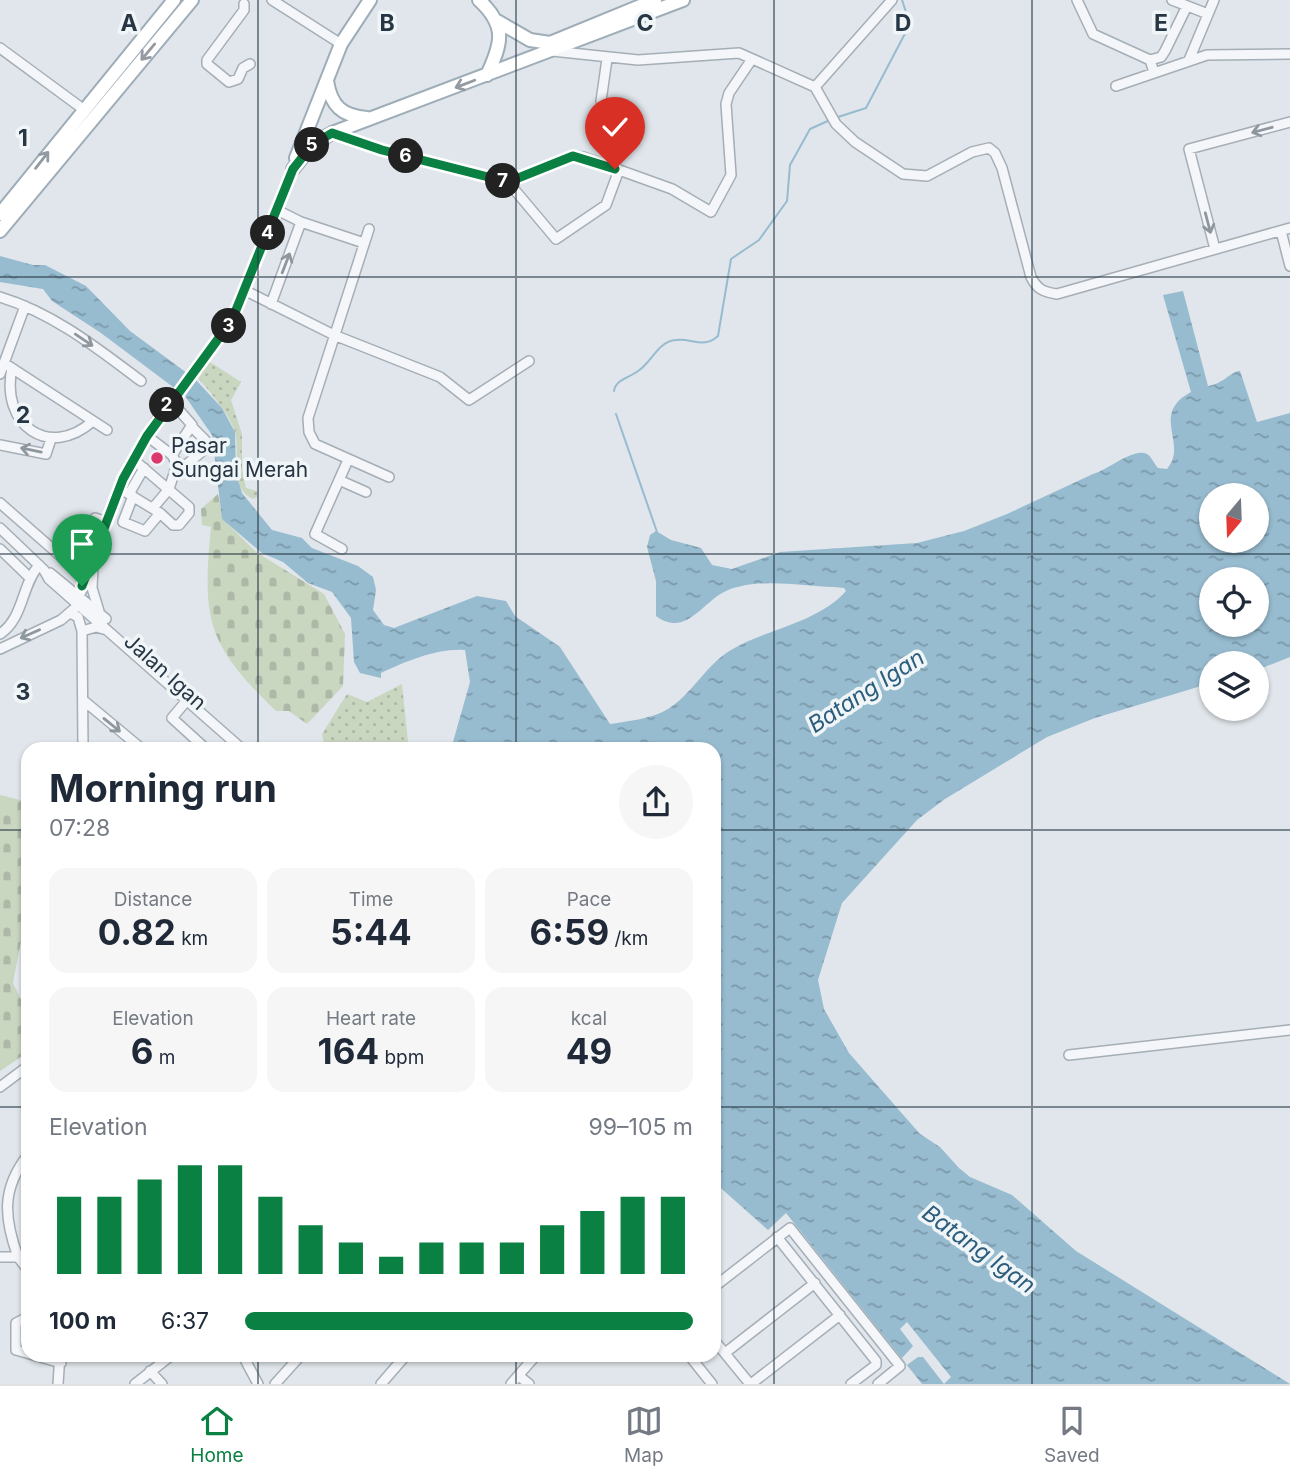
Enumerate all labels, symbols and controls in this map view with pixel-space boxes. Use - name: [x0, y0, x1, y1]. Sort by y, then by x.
- text: A: [120, 9, 138, 37]
- text: B: [379, 9, 395, 37]
- text: C: [636, 9, 654, 37]
- text: D: [895, 9, 911, 37]
- text: E: [1154, 9, 1168, 37]
- one-way arrow: [141, 43, 156, 61]
- one-way arrow: [454, 78, 476, 91]
- pin: [585, 97, 645, 169]
- icon: check: [596, 108, 634, 146]
- text: 1: [18, 124, 28, 152]
- one-way arrow: [1251, 124, 1273, 137]
- pin: 5: [294, 128, 330, 162]
- text: 5: [305, 133, 318, 156]
- pin: 6: [388, 138, 424, 174]
- text: 6: [399, 144, 412, 167]
- one-way arrow: [35, 152, 50, 170]
- pin: 7: [486, 164, 520, 198]
- text: 7: [497, 169, 508, 192]
- one-way arrow: [1202, 212, 1215, 234]
- pin: 4: [250, 216, 286, 250]
- text: 4: [261, 221, 274, 244]
- one-way arrow: [281, 253, 293, 275]
- pin: 3: [212, 308, 246, 344]
- text: 3: [222, 314, 235, 337]
- one-way arrow: [74, 332, 93, 347]
- pin: 2: [150, 388, 184, 422]
- text: 2: [161, 393, 172, 416]
- text: 2: [16, 401, 30, 429]
- place label: Pasar Sungai Merah: [171, 433, 308, 482]
- one-way arrow: [20, 442, 43, 456]
- marker: Pasar Sungai Merah: [149, 450, 165, 466]
- north arrow: [1199, 483, 1269, 553]
- map controls: [1199, 483, 1269, 721]
- pin: [52, 514, 112, 586]
- icon: arrive: [63, 525, 101, 563]
- button: locate: [1199, 567, 1269, 637]
- one-way arrow: [20, 628, 42, 641]
- street label: Jalan Igan: [119, 628, 211, 715]
- water label: Batang Igan: [803, 643, 929, 739]
- button: layers: [1199, 651, 1269, 721]
- text: 3: [16, 678, 30, 706]
- one-way arrow: [103, 717, 121, 732]
- text: Morning run: [49, 765, 277, 811]
- button: share: [619, 765, 693, 839]
- text: 07:28: [49, 814, 110, 842]
- text: Distance: [114, 888, 192, 911]
- text: Time: [349, 888, 393, 911]
- text: Pace: [567, 888, 611, 911]
- text: 0.82: [98, 911, 176, 953]
- text: 5:44: [330, 911, 412, 953]
- text: 6:59: [530, 911, 609, 953]
- text: km: [176, 927, 208, 950]
- text: /km: [609, 927, 648, 950]
- text: Elevation: [112, 1007, 194, 1030]
- text: Heart rate: [326, 1007, 416, 1030]
- text: kcal: [571, 1007, 607, 1030]
- text: 6: [131, 1030, 153, 1072]
- text: 164: [318, 1030, 379, 1072]
- text: 49: [566, 1030, 612, 1072]
- text: m: [153, 1046, 175, 1069]
- text: bpm: [379, 1046, 424, 1069]
- text: Elevation: [49, 1113, 148, 1141]
- text: 99–105 m: [589, 1113, 693, 1141]
- water label: Batang Igan: [917, 1199, 1041, 1299]
- text: 100 m: [49, 1307, 116, 1335]
- text: 6:37: [161, 1307, 209, 1335]
- tab: Home: [190, 1402, 244, 1467]
- tab: Map: [624, 1402, 664, 1467]
- tab: Saved: [1044, 1402, 1100, 1467]

